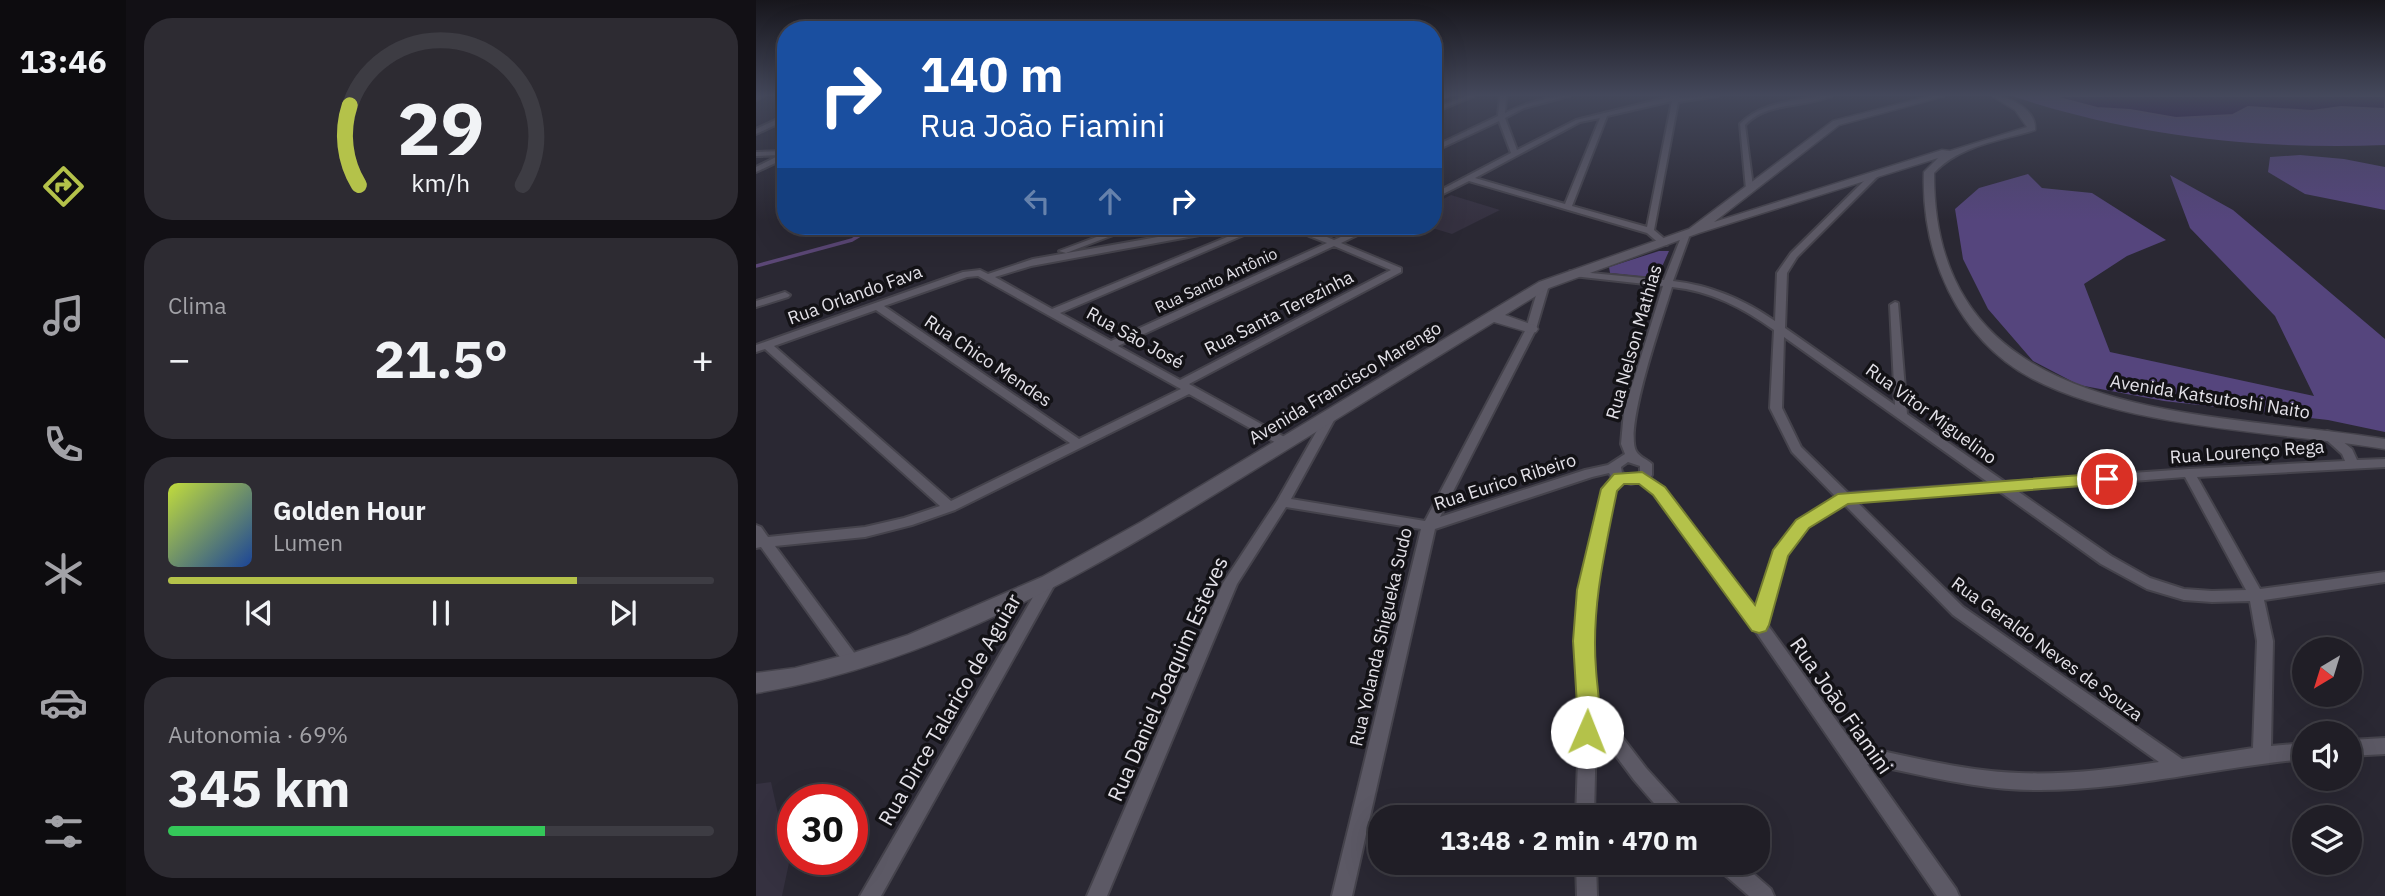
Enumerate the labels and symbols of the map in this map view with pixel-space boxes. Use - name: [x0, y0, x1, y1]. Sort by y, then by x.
- street label: Rua Santo Antônio: [1152, 243, 1280, 317]
- street label: Rua Orlando Fava: [784, 259, 926, 330]
- street label: Rua Nelson Mathias: [1600, 262, 1667, 422]
- street label: Rua Santa Terezinha: [1200, 265, 1358, 360]
- street label: Rua São José: [1082, 301, 1188, 374]
- street label: Rua Chico Mendes: [920, 310, 1056, 412]
- street label: Avenida Francisco Marengo: [1244, 316, 1445, 449]
- street label: Rua Vitor Miguelino: [1861, 358, 2001, 469]
- street label: Avenida Katsutoshi Naito: [2108, 369, 2312, 424]
- street label: Rua Lourenço Rega: [2169, 435, 2325, 468]
- street label: Rua Eurico Ribeiro: [1431, 448, 1579, 515]
- pin: [2077, 449, 2137, 509]
- street label: Rua Yolanda Shigueka Sudo: [1344, 525, 1417, 748]
- street label: Rua Daniel Joaquim Esteves: [1100, 552, 1234, 806]
- street label: Rua Geraldo Neves de Souza: [1947, 571, 2148, 726]
- street label: Rua Dirce Talarico de Aguiar: [871, 588, 1027, 831]
- street label: Rua João Fiamini: [1784, 631, 1899, 779]
- north arrow: [2292, 637, 2362, 707]
- position arrow: [1550, 695, 1624, 769]
- speed limit sign: 30: [777, 784, 868, 875]

